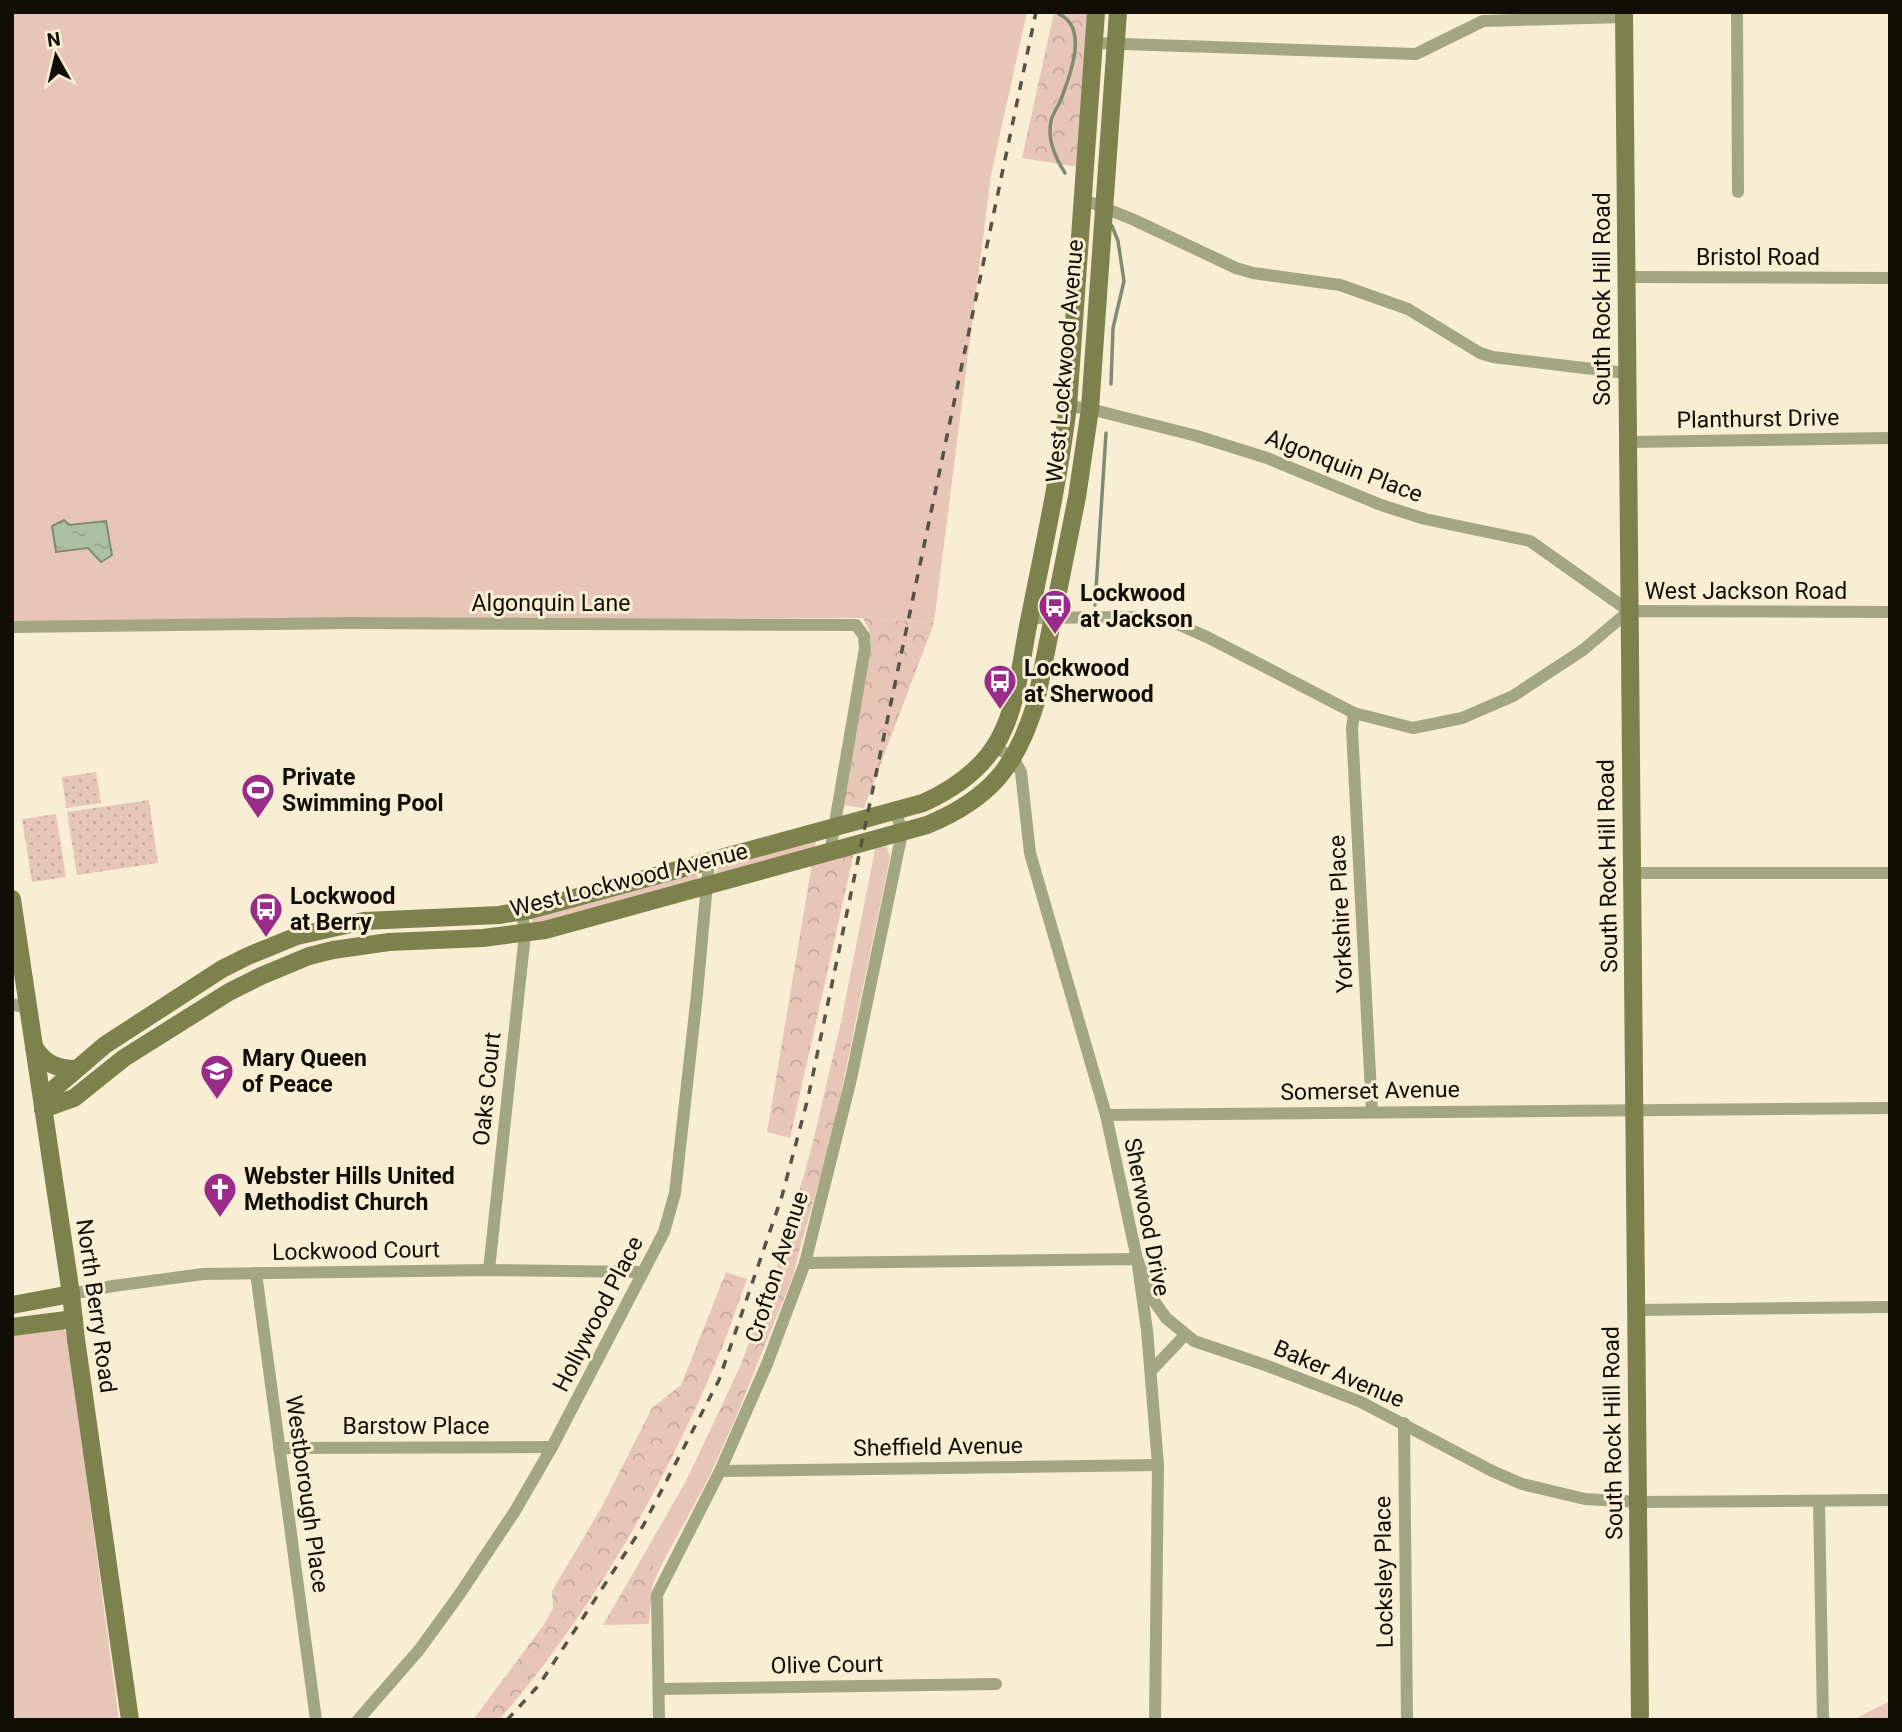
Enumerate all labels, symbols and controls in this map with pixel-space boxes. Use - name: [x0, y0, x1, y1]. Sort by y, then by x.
- north arrow: [21, 21, 91, 91]
- text: N: [45, 27, 62, 52]
- street label: South Rock Hill Road: [1589, 192, 1616, 406]
- street label: West Lockwood Avenue: [1041, 238, 1089, 484]
- street label: Bristol Road: [1696, 244, 1820, 271]
- street label: Planthurst Drive: [1676, 404, 1840, 434]
- street label: Algonquin Place: [1262, 424, 1426, 508]
- street label: West Jackson Road: [1645, 578, 1847, 605]
- place label: Lockwood at Jackson: [1080, 580, 1193, 633]
- bus stop icon: Lockwood at Jackson: [1036, 587, 1074, 636]
- street label: Algonquin Lane: [472, 590, 630, 617]
- place label: Lockwood at Sherwood: [1024, 655, 1154, 708]
- bus stop icon: Lockwood at Sherwood: [981, 662, 1019, 711]
- street label: South Rock Hill Road: [1593, 759, 1623, 973]
- place label: Private Swimming Pool: [282, 764, 444, 817]
- sports icon: Private Swimming Pool: [239, 771, 277, 820]
- street label: Yorkshire Place: [1323, 834, 1359, 994]
- street label: West Lockwood Avenue: [507, 837, 751, 923]
- place label: Lockwood at Berry: [290, 883, 396, 936]
- bus stop icon: Lockwood at Berry: [247, 890, 285, 939]
- street label: Oaks Court: [468, 1031, 506, 1147]
- place label: Mary Queen of Peace: [242, 1045, 367, 1098]
- school or university icon: Mary Queen of Peace: [198, 1052, 236, 1101]
- street label: Somerset Avenue: [1280, 1076, 1460, 1106]
- street label: Sherwood Drive: [1118, 1136, 1176, 1298]
- place label: Webster Hills United Methodist Church: [244, 1163, 455, 1216]
- church icon: Webster Hills United Methodist Church: [201, 1170, 239, 1219]
- street label: Crofton Avenue: [740, 1188, 814, 1346]
- street label: North Berry Road: [70, 1217, 122, 1395]
- street label: Hollywood Place: [547, 1232, 649, 1396]
- street label: Lockwood Court: [272, 1236, 440, 1266]
- street label: South Rock Hill Road: [1598, 1326, 1628, 1540]
- street label: Baker Avenue: [1270, 1334, 1408, 1414]
- street label: Westborough Place: [280, 1393, 334, 1595]
- street label: Barstow Place: [343, 1413, 489, 1440]
- street label: Sheffield Avenue: [853, 1432, 1023, 1462]
- street label: Locksley Place: [1369, 1496, 1399, 1648]
- street label: Olive Court: [770, 1651, 884, 1679]

